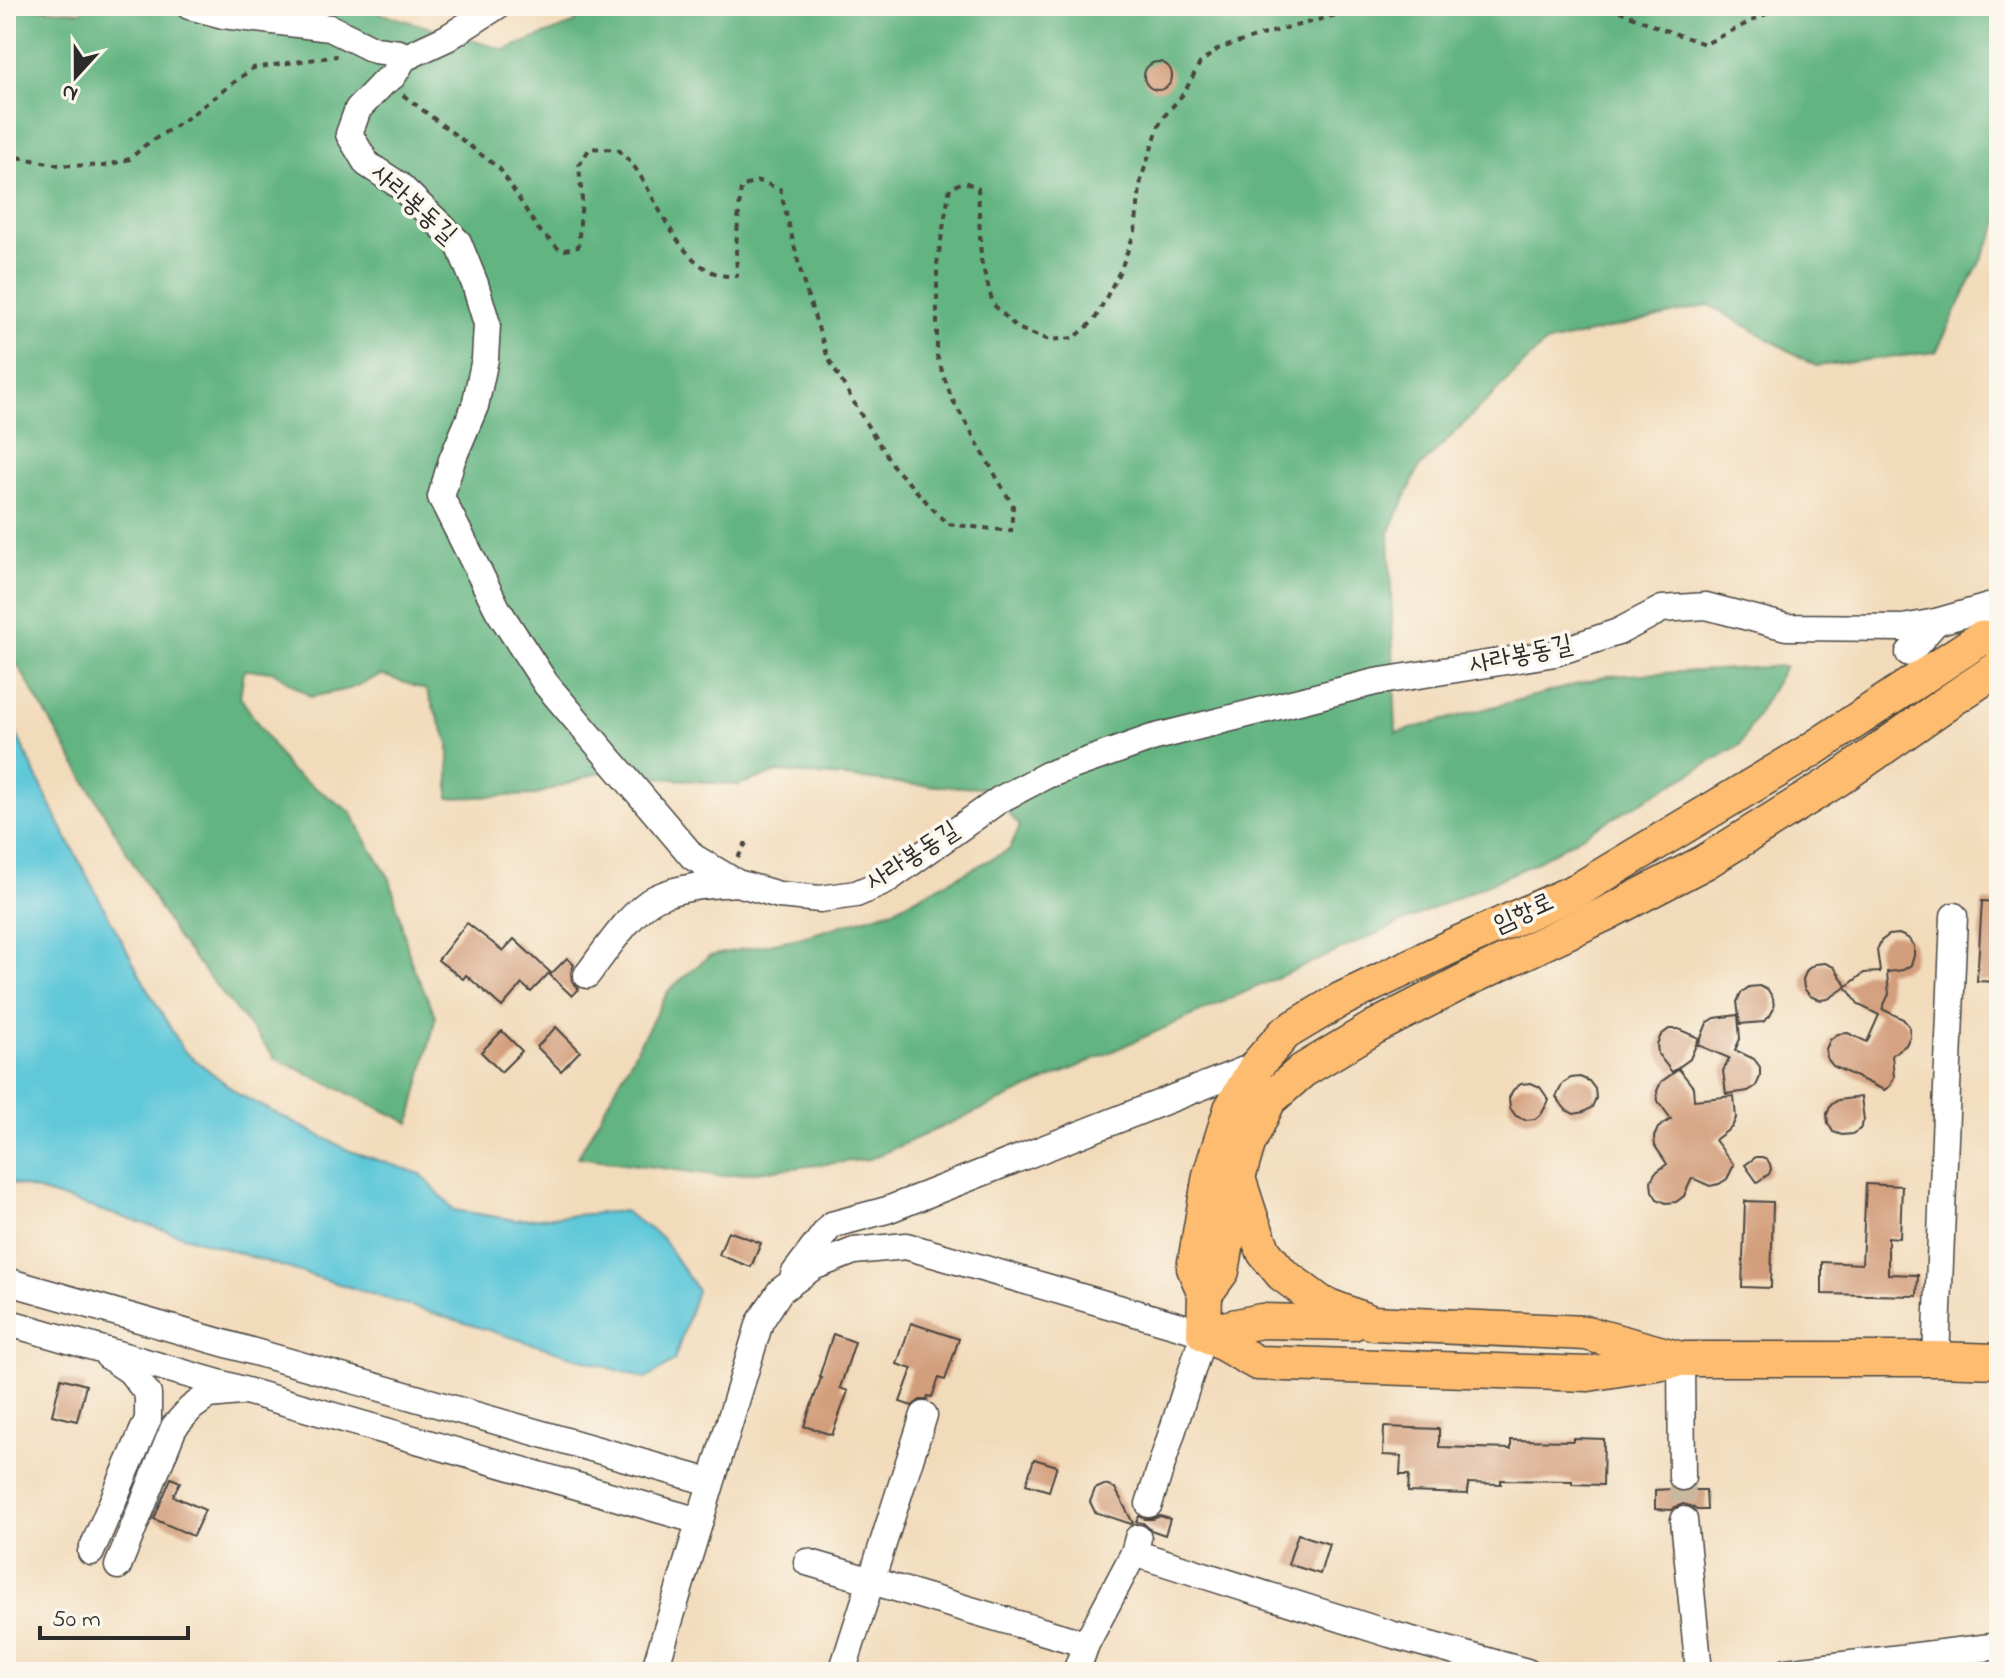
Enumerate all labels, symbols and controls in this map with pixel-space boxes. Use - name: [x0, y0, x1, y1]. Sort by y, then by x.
- north arrow: [36, 36, 116, 116]
- text: N: [57, 74, 83, 109]
- street label: 사라봉동길: [361, 156, 465, 254]
- street label: 사라봉동길: [1466, 627, 1576, 685]
- street label: 사라봉동길: [859, 813, 967, 901]
- street label: 임항로: [1488, 884, 1560, 944]
- scale bar: [40, 1590, 188, 1640]
- text: 50 m: [52, 1603, 101, 1638]

